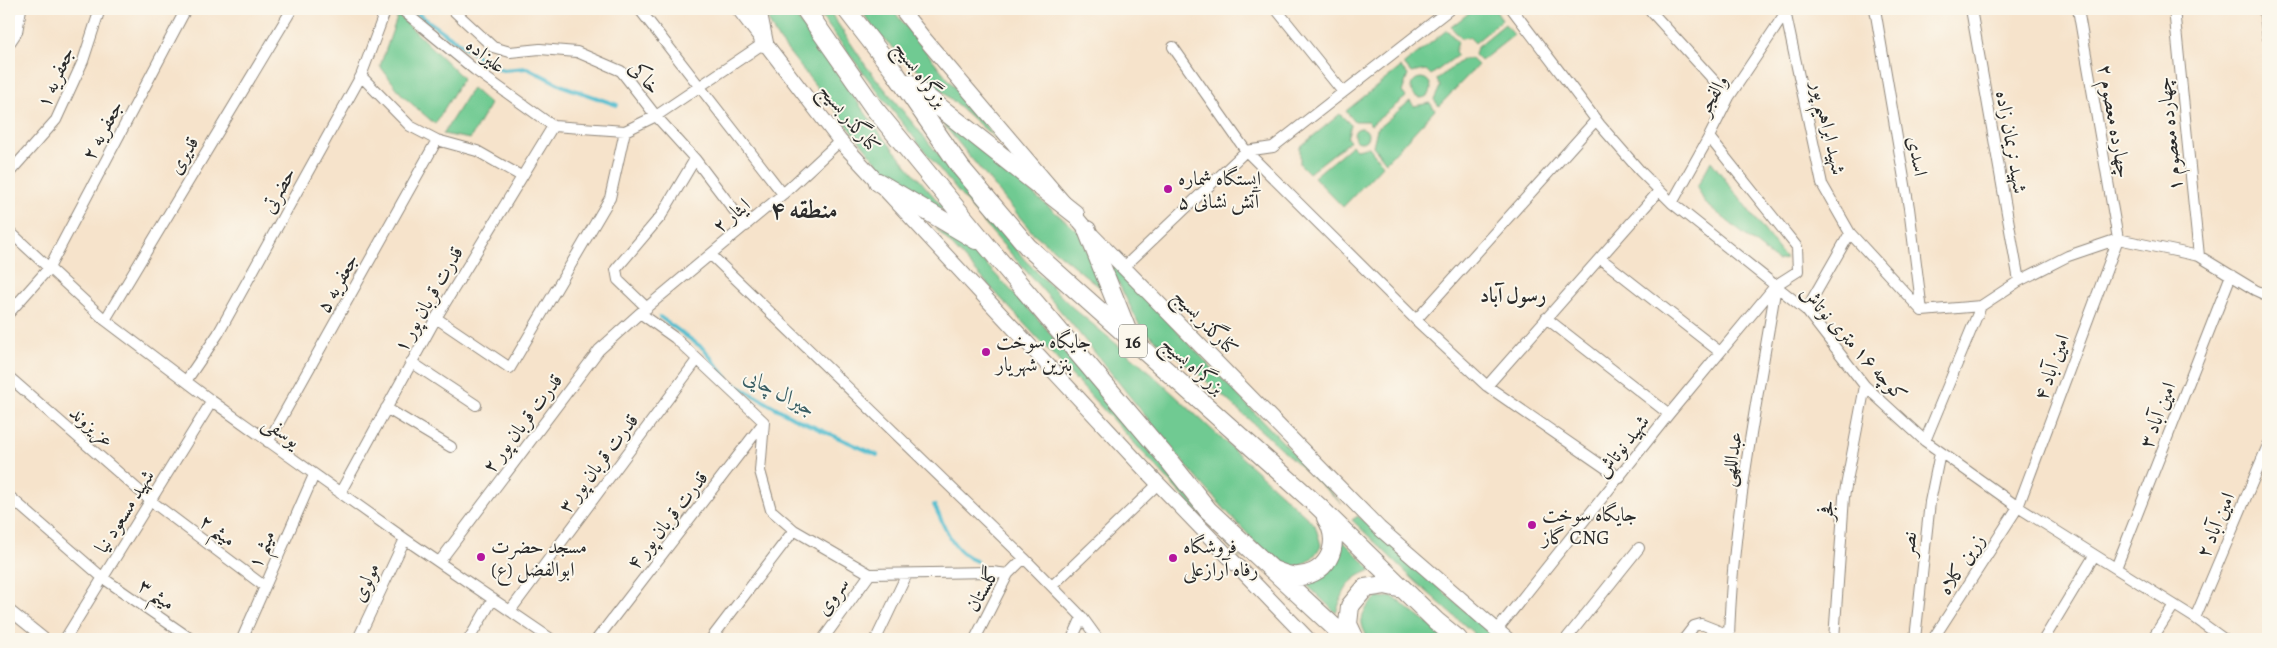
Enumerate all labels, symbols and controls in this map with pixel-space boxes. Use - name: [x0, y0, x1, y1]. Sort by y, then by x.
- street label: علیزاده: [460, 31, 511, 79]
- street label: بزرگراه بسیج: [884, 36, 954, 116]
- street label: جعفریه ۱: [30, 42, 81, 112]
- street label: خاکی: [622, 55, 667, 100]
- street label: چهارده معصوم ۲: [2087, 62, 2138, 181]
- street label: والفجر: [1689, 70, 1735, 122]
- street label: چهارده معصوم ۱: [2150, 75, 2193, 193]
- street label: کنارگذر بسیج: [809, 77, 888, 162]
- street label: شهید ابراهیم پور: [1798, 77, 1852, 179]
- street label: شهید نریمان زاده: [1989, 88, 2034, 196]
- street label: جعفریه ۲: [75, 95, 129, 165]
- street label: قدیری: [162, 131, 205, 179]
- street label: اسدی: [1901, 134, 1934, 178]
- street label: حضرتی: [255, 162, 302, 218]
- place label: ایستگاه شماره ۵ آتش نشانی: [1178, 165, 1262, 215]
- marker: ایستگاه شماره ۵ آتش نشانی: [1162, 183, 1174, 195]
- street label: ایثار ۲: [707, 192, 756, 239]
- district label: منطقه ۴: [770, 193, 838, 227]
- street label: قدرت قربان پور ۱: [387, 241, 471, 358]
- street label: جعفریه ۵: [310, 249, 365, 318]
- street label: کوچه ۱۶ متری نوتاش: [1794, 279, 1913, 407]
- district label: رسول آباد: [1480, 281, 1546, 309]
- street label: کنارگذر بسیج: [1164, 282, 1245, 365]
- road number: 16: [1119, 324, 1147, 358]
- place label: جایگاه سوخت بنزین شهریار: [994, 328, 1091, 378]
- street label: بزرگراه بسیج: [1152, 330, 1231, 404]
- street label: ۴ امین آباد: [2027, 330, 2076, 404]
- marker: جایگاه سوخت بنزین شهریار: [980, 346, 992, 358]
- water label: جیرال چایی: [739, 361, 821, 423]
- street label: قدرت قربان پور ۲: [476, 368, 570, 479]
- street label: ۳ امین آباد: [2133, 378, 2182, 452]
- street label: عزیزوند: [63, 399, 120, 453]
- street label: قدرت قربان پور ۳: [552, 408, 646, 519]
- street label: یوسفی: [257, 409, 307, 456]
- street label: شهید نوتاش: [1589, 409, 1656, 483]
- street label: عبداللهی: [1714, 430, 1749, 488]
- street label: شهید مسعود نیا: [88, 464, 161, 558]
- street label: قدرت قربان پور ۴: [620, 465, 715, 576]
- street label: ۲ امین آباد: [2190, 488, 2241, 562]
- street label: فجر: [1812, 499, 1841, 523]
- place label: جایگاه سوخت گاز CNG: [1540, 501, 1637, 551]
- street label: میثم ۲: [190, 508, 242, 558]
- marker: جایگاه سوخت گاز CNG: [1526, 519, 1538, 531]
- street label: میثم ۱: [241, 526, 287, 575]
- street label: زرین کلاه: [1932, 528, 1991, 600]
- street label: نصر: [1894, 530, 1923, 560]
- place label: مسجد حضرت ابوالفضل (ع): [491, 533, 587, 587]
- place label: فروشگاه رفاه آرازعلی: [1183, 533, 1259, 584]
- marker: مسجد حضرت ابوالفضل (ع): [475, 551, 487, 563]
- marker: فروشگاه رفاه آرازعلی: [1167, 552, 1179, 564]
- street label: مولوی: [345, 558, 386, 606]
- street label: گلستان: [959, 562, 1006, 617]
- street label: میثم ۳: [129, 572, 181, 622]
- street label: سروی: [809, 572, 855, 621]

